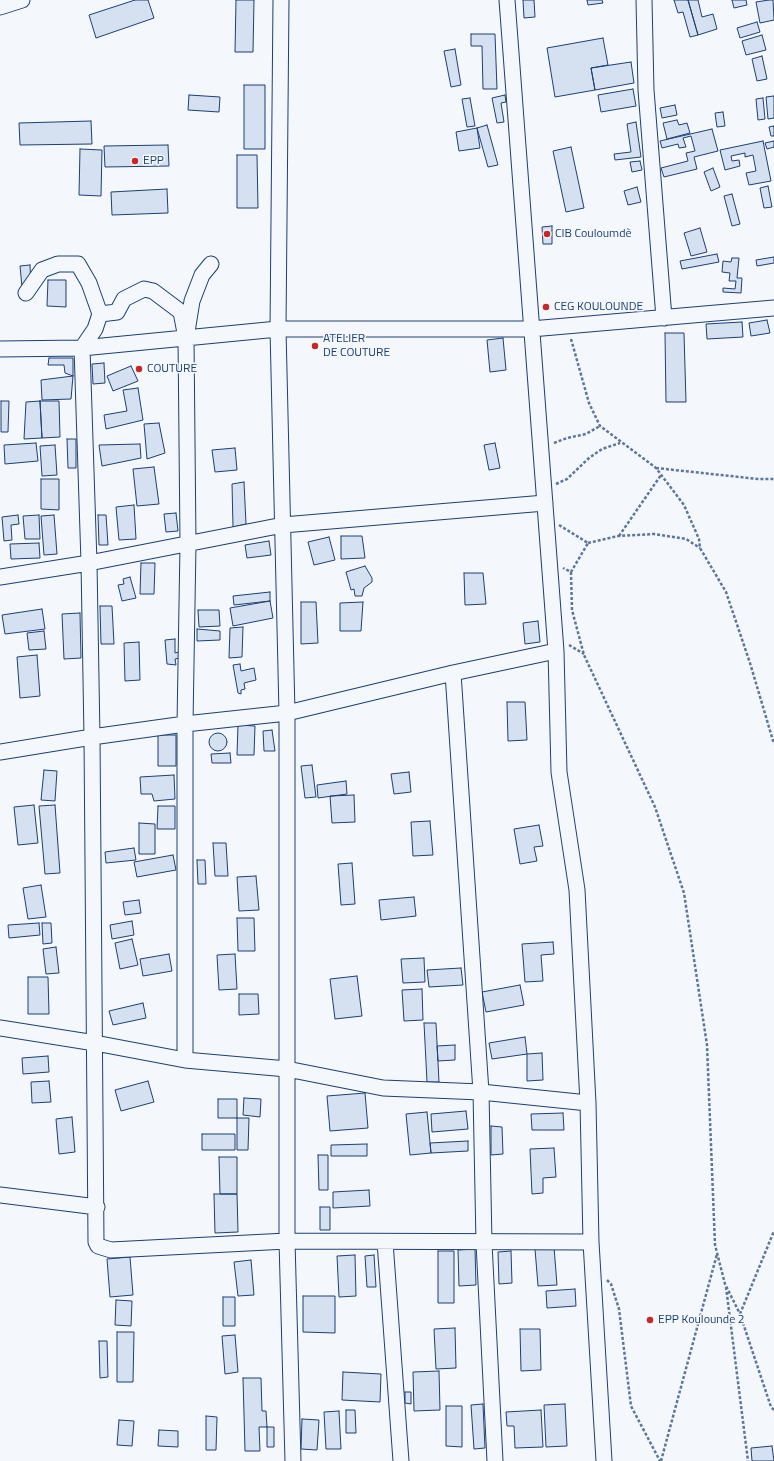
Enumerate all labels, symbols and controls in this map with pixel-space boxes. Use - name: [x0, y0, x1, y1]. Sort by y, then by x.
- place label: EPP: [143, 154, 164, 168]
- marker: EPP: [130, 156, 140, 166]
- place label: CIB Couloumdè: [555, 227, 632, 241]
- marker: CIB Couloumdè: [542, 229, 552, 239]
- place label: CEG KOULOUNDE: [554, 300, 643, 314]
- marker: CEG KOULOUNDE: [541, 302, 551, 312]
- place label: ATELIER DE COUTURE: [323, 332, 390, 360]
- marker: ATELIER DE COUTURE: [310, 341, 320, 351]
- place label: COUTURE: [147, 362, 197, 376]
- marker: COUTURE: [134, 364, 144, 374]
- place label: EPP Koulounde 2: [658, 1313, 745, 1327]
- marker: EPP Koulounde 2: [645, 1315, 655, 1325]

